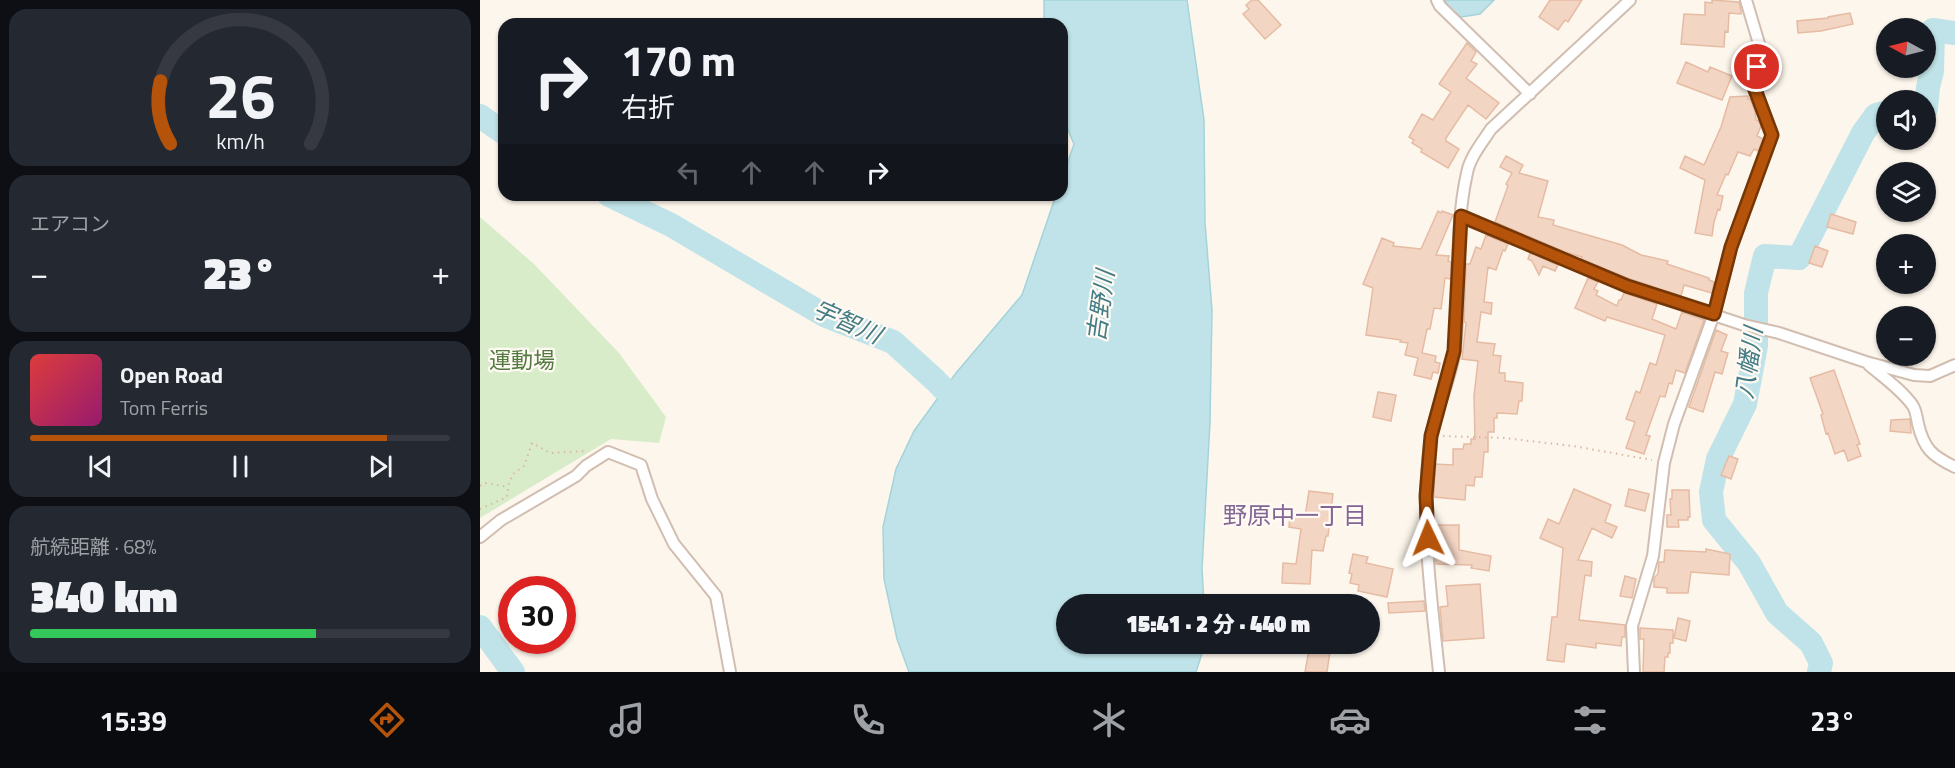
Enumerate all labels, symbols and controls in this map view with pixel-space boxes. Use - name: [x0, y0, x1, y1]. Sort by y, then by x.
- north arrow: [1876, 18, 1936, 78]
- map controls: [1876, 18, 1936, 366]
- text: 170 m: [621, 28, 736, 92]
- pin: [1731, 41, 1782, 92]
- icon: right: [522, 42, 600, 120]
- text: 26: [205, 48, 275, 143]
- icon: arrive: [1740, 50, 1773, 83]
- text: 右折: [621, 86, 675, 127]
- button: sound: [1876, 90, 1936, 150]
- text: km/h: [216, 126, 264, 158]
- icon: left: [672, 156, 705, 189]
- icon: ahead: [735, 156, 768, 189]
- icon: ahead: [798, 156, 831, 189]
- icon: right: [861, 156, 894, 189]
- button: layers: [1876, 162, 1936, 222]
- text: エアコン: [30, 208, 110, 239]
- button: +: [1876, 234, 1936, 294]
- text: 23°: [203, 238, 277, 306]
- text: −: [30, 248, 48, 298]
- text: +: [432, 248, 450, 298]
- water label: 吉野川: [1077, 265, 1123, 344]
- water label: 宇智川: [807, 290, 890, 353]
- button: −: [1876, 306, 1936, 366]
- water label: 八幡川: [1725, 322, 1771, 401]
- park label: 運動場: [489, 343, 555, 377]
- text: Open Road: [120, 358, 223, 392]
- text: Tom Ferris: [120, 392, 208, 423]
- icon: previous: [84, 450, 117, 483]
- icon: pause: [224, 450, 257, 483]
- icon: next: [364, 450, 397, 483]
- district label: 野原中一丁目: [1223, 497, 1367, 533]
- position arrow: [1396, 506, 1460, 570]
- text: 航続距離 · 68%: [30, 531, 157, 562]
- text: 340 km: [30, 561, 178, 629]
- speed limit sign: 30: [498, 576, 576, 654]
- text: 15:41 · 2 分 · 440 m: [1126, 607, 1310, 641]
- icon: directions: [366, 699, 408, 741]
- icon: music: [606, 699, 648, 741]
- icon: phone: [847, 699, 889, 741]
- icon: climate: [1088, 699, 1130, 741]
- icon: car: [1329, 699, 1371, 741]
- icon: filters: [1569, 699, 1611, 741]
- text: 15:39: [99, 700, 167, 741]
- text: 23°: [1810, 700, 1856, 741]

